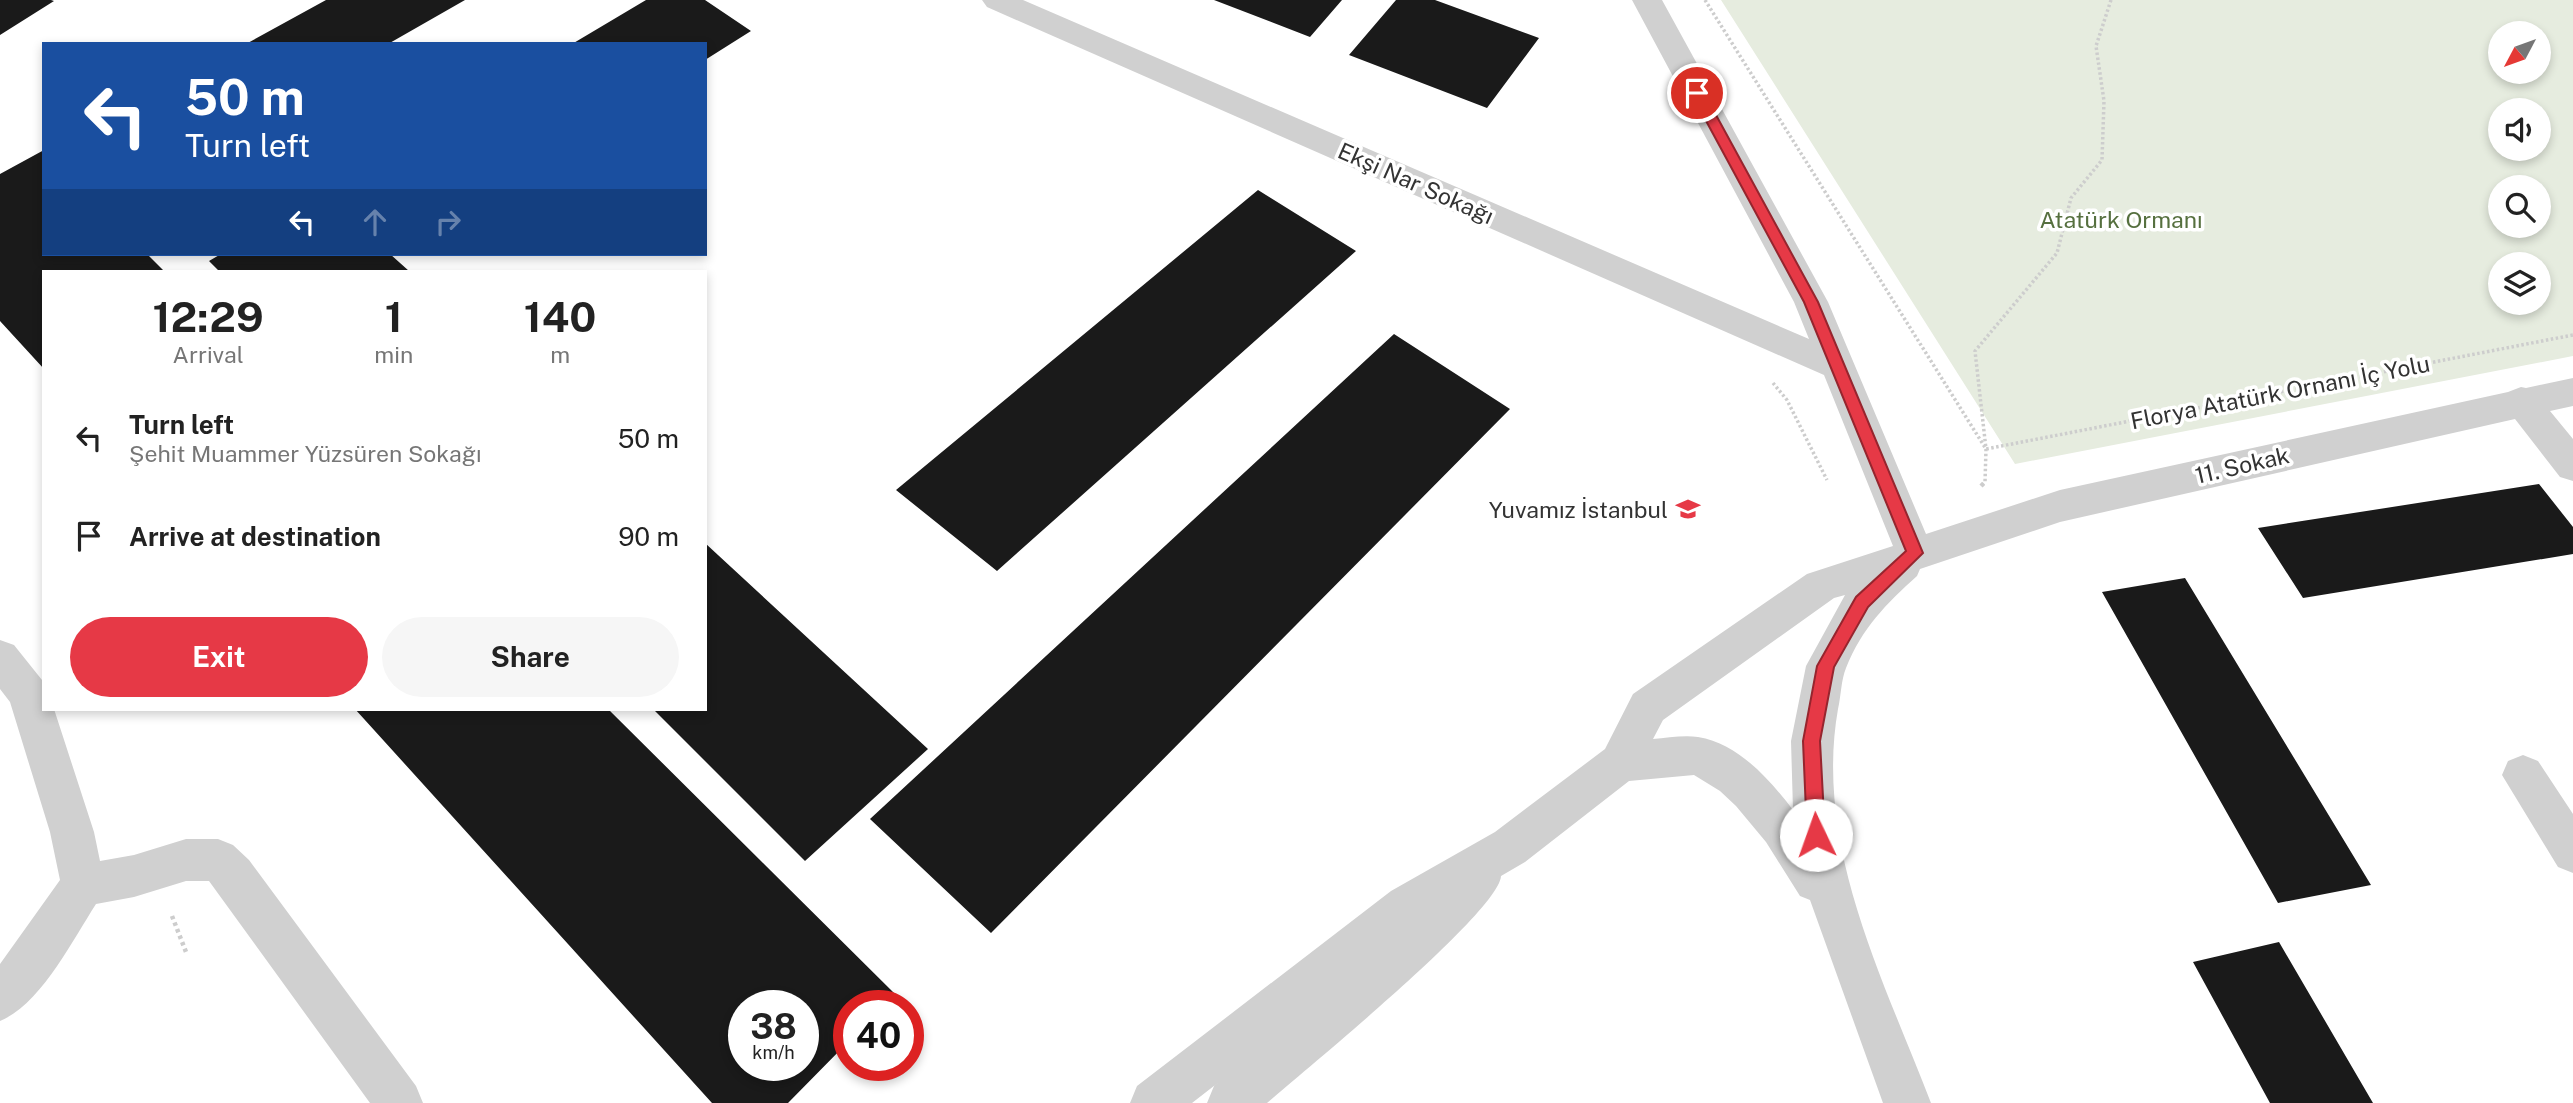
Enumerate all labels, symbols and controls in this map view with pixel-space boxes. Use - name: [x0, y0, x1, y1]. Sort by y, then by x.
- north arrow: [2488, 21, 2552, 84]
- map controls: [2488, 21, 2551, 315]
- pin: [1667, 63, 1727, 123]
- text: 50 m: [185, 68, 305, 126]
- icon: left: [70, 70, 161, 161]
- icon: arrive: [1678, 74, 1716, 112]
- button: sound: [2488, 98, 2551, 161]
- text: Turn left: [185, 127, 310, 164]
- street label: Ekşi Nar Sokağı: [1334, 137, 1498, 229]
- button: search: [2488, 175, 2551, 238]
- icon: left: [283, 203, 321, 241]
- icon: ahead: [356, 203, 394, 241]
- icon: right: [429, 203, 467, 241]
- park label: Atatürk Ormanı: [2039, 206, 2203, 233]
- button: layers: [2488, 252, 2551, 315]
- text: 12:29: [153, 292, 264, 341]
- text: 1: [385, 292, 403, 341]
- text: 140: [524, 292, 596, 341]
- text: Arrival: [173, 341, 244, 368]
- text: min: [374, 341, 413, 368]
- text: m: [550, 341, 570, 368]
- street label: Florya Atatürk Ornanı İç Yolu: [2128, 350, 2432, 434]
- text: Turn left: [129, 409, 234, 440]
- icon: left: [70, 419, 108, 457]
- text: 50 m: [618, 423, 679, 454]
- text: Şehit Muammer Yüzsüren Sokağı: [129, 440, 482, 467]
- street label: 11. Sokak: [2192, 441, 2292, 489]
- school or university icon: Yuvamız İstanbul: [1674, 495, 1702, 523]
- place label: Yuvamız İstanbul: [1489, 496, 1668, 523]
- icon: arrive: [70, 517, 108, 555]
- text: Arrive at destination: [129, 521, 381, 552]
- text: 90 m: [618, 521, 679, 552]
- button: Exit: [70, 617, 368, 697]
- button: Share: [382, 617, 679, 697]
- position arrow: [1779, 798, 1853, 872]
- speed limit sign: 40: [833, 990, 924, 1081]
- text: 38: [750, 1006, 797, 1047]
- text: km/h: [752, 1042, 795, 1063]

